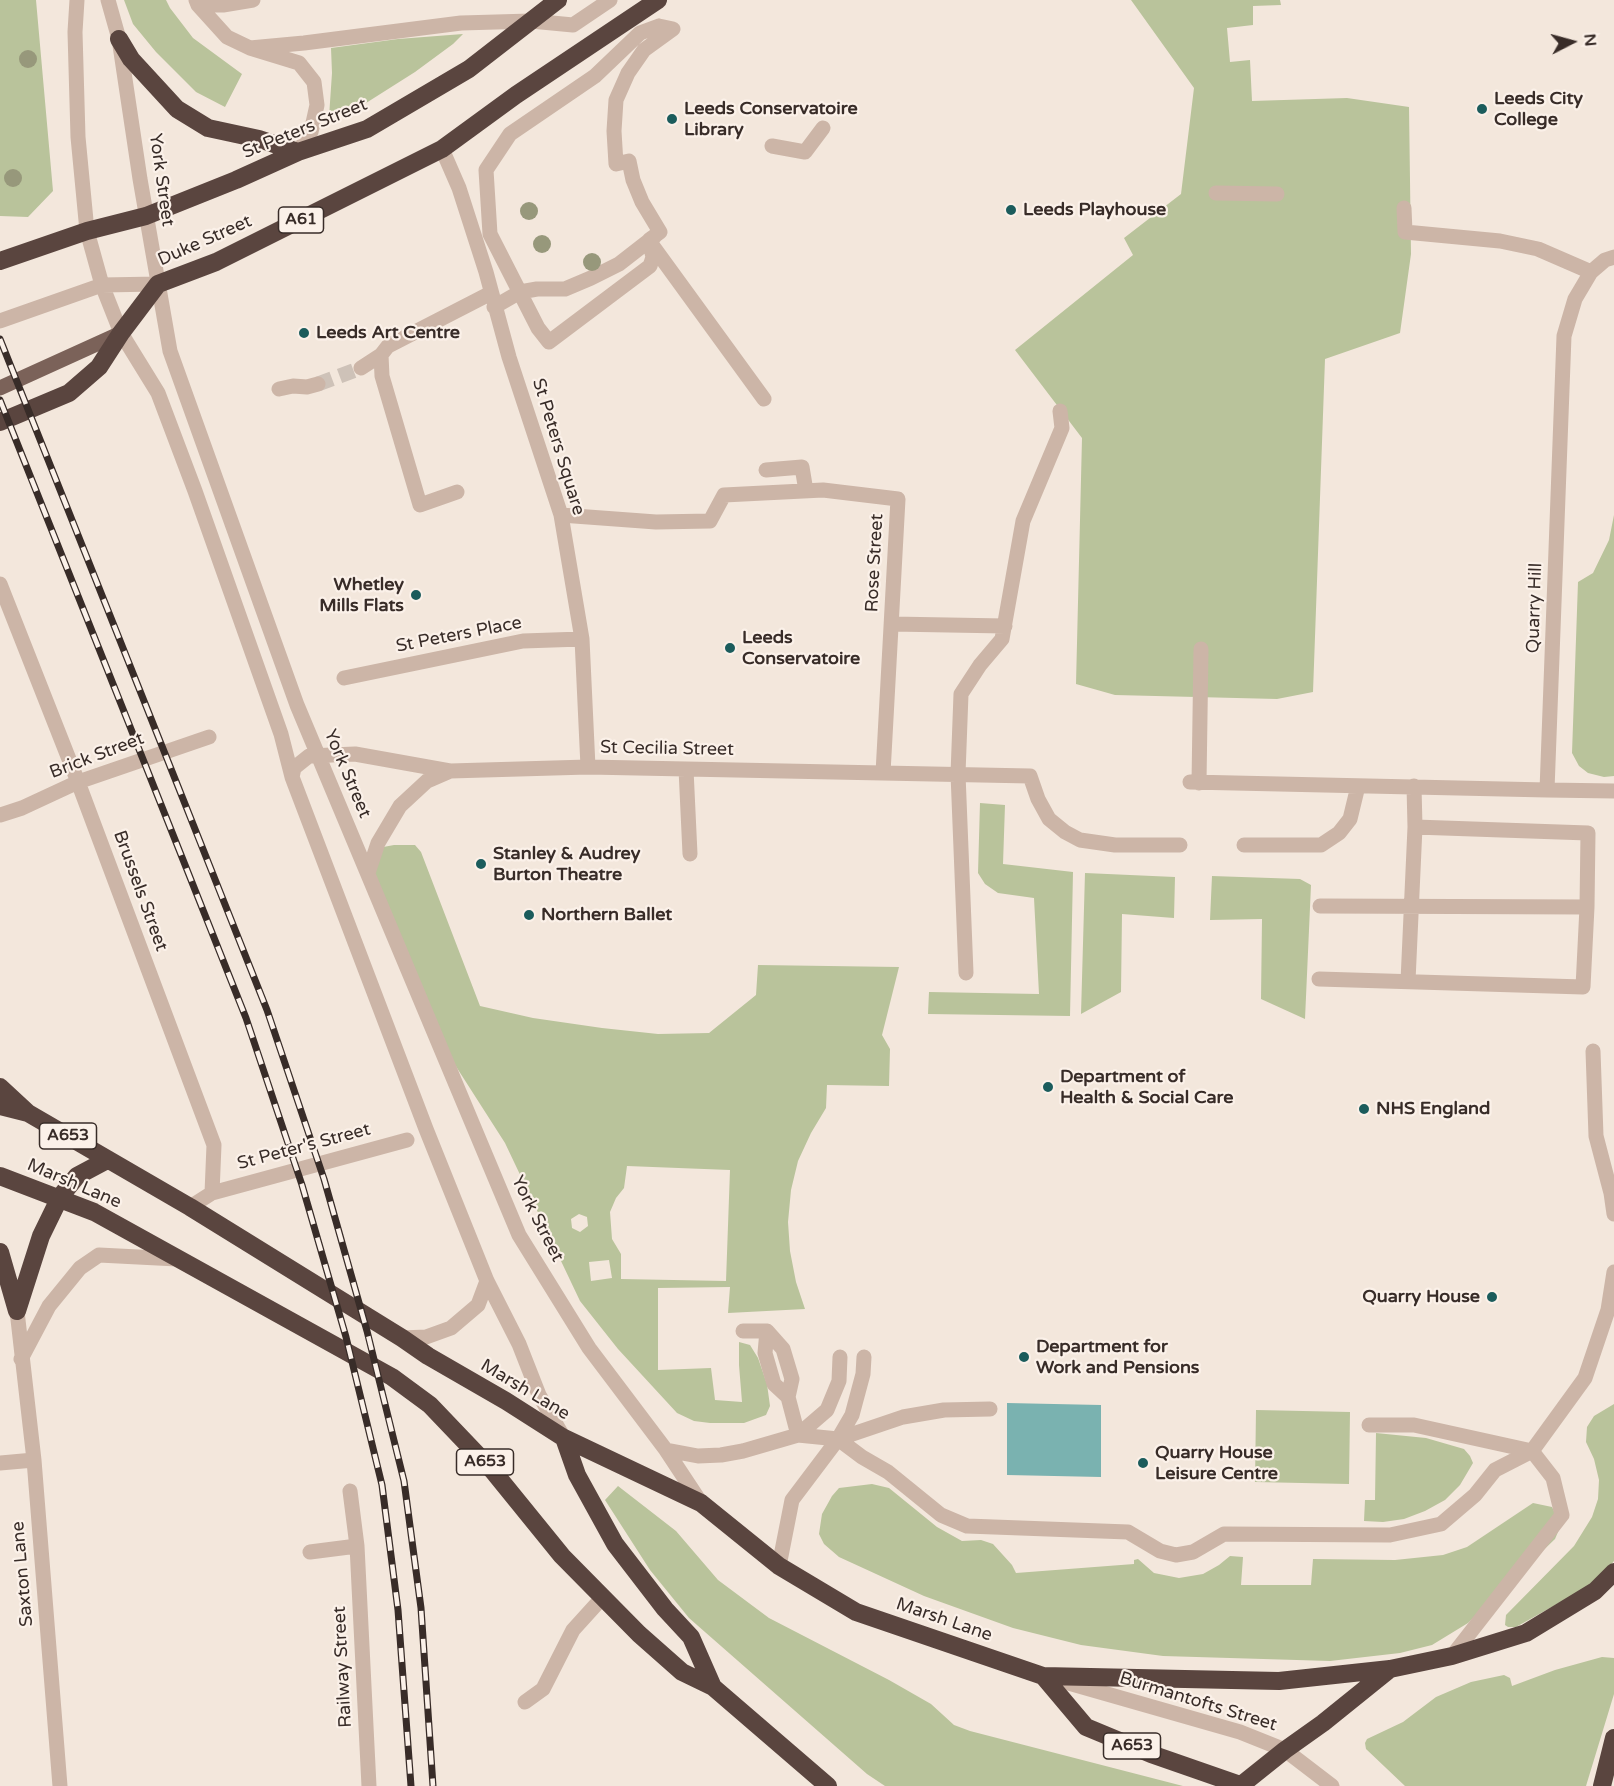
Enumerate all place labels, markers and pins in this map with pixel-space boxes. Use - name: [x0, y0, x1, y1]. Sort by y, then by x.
- place label: Leeds City College: [1494, 88, 1583, 130]
- place label: Leeds Conservatoire Library: [684, 98, 858, 140]
- marker: Leeds City College: [1475, 102, 1489, 116]
- marker: Leeds Conservatoire Library: [665, 112, 679, 126]
- place label: Leeds Playhouse: [1023, 199, 1166, 221]
- marker: Leeds Playhouse: [1004, 203, 1018, 217]
- place label: Leeds Art Centre: [316, 322, 460, 344]
- marker: Leeds Art Centre: [297, 326, 311, 340]
- place label: Whetley Mills Flats: [319, 574, 404, 616]
- marker: Whetley Mills Flats: [409, 588, 423, 602]
- place label: Leeds Conservatoire: [742, 627, 860, 670]
- marker: Leeds Conservatoire: [723, 641, 737, 655]
- place label: Stanley & Audrey Burton Theatre: [493, 843, 640, 886]
- marker: Stanley & Audrey Burton Theatre: [474, 857, 488, 871]
- place label: Northern Ballet: [541, 904, 672, 926]
- marker: Northern Ballet: [522, 908, 536, 922]
- place label: Department of Health & Social Care: [1060, 1066, 1233, 1108]
- marker: Department of Health & Social Care: [1041, 1080, 1055, 1094]
- place label: NHS England: [1376, 1098, 1490, 1120]
- marker: NHS England: [1357, 1102, 1371, 1116]
- place label: Quarry House: [1362, 1286, 1480, 1308]
- marker: Quarry House: [1485, 1290, 1499, 1304]
- place label: Department for Work and Pensions: [1036, 1336, 1199, 1378]
- marker: Department for Work and Pensions: [1017, 1350, 1031, 1364]
- place label: Quarry House Leisure Centre: [1155, 1442, 1278, 1484]
- marker: Quarry House Leisure Centre: [1136, 1456, 1150, 1470]

